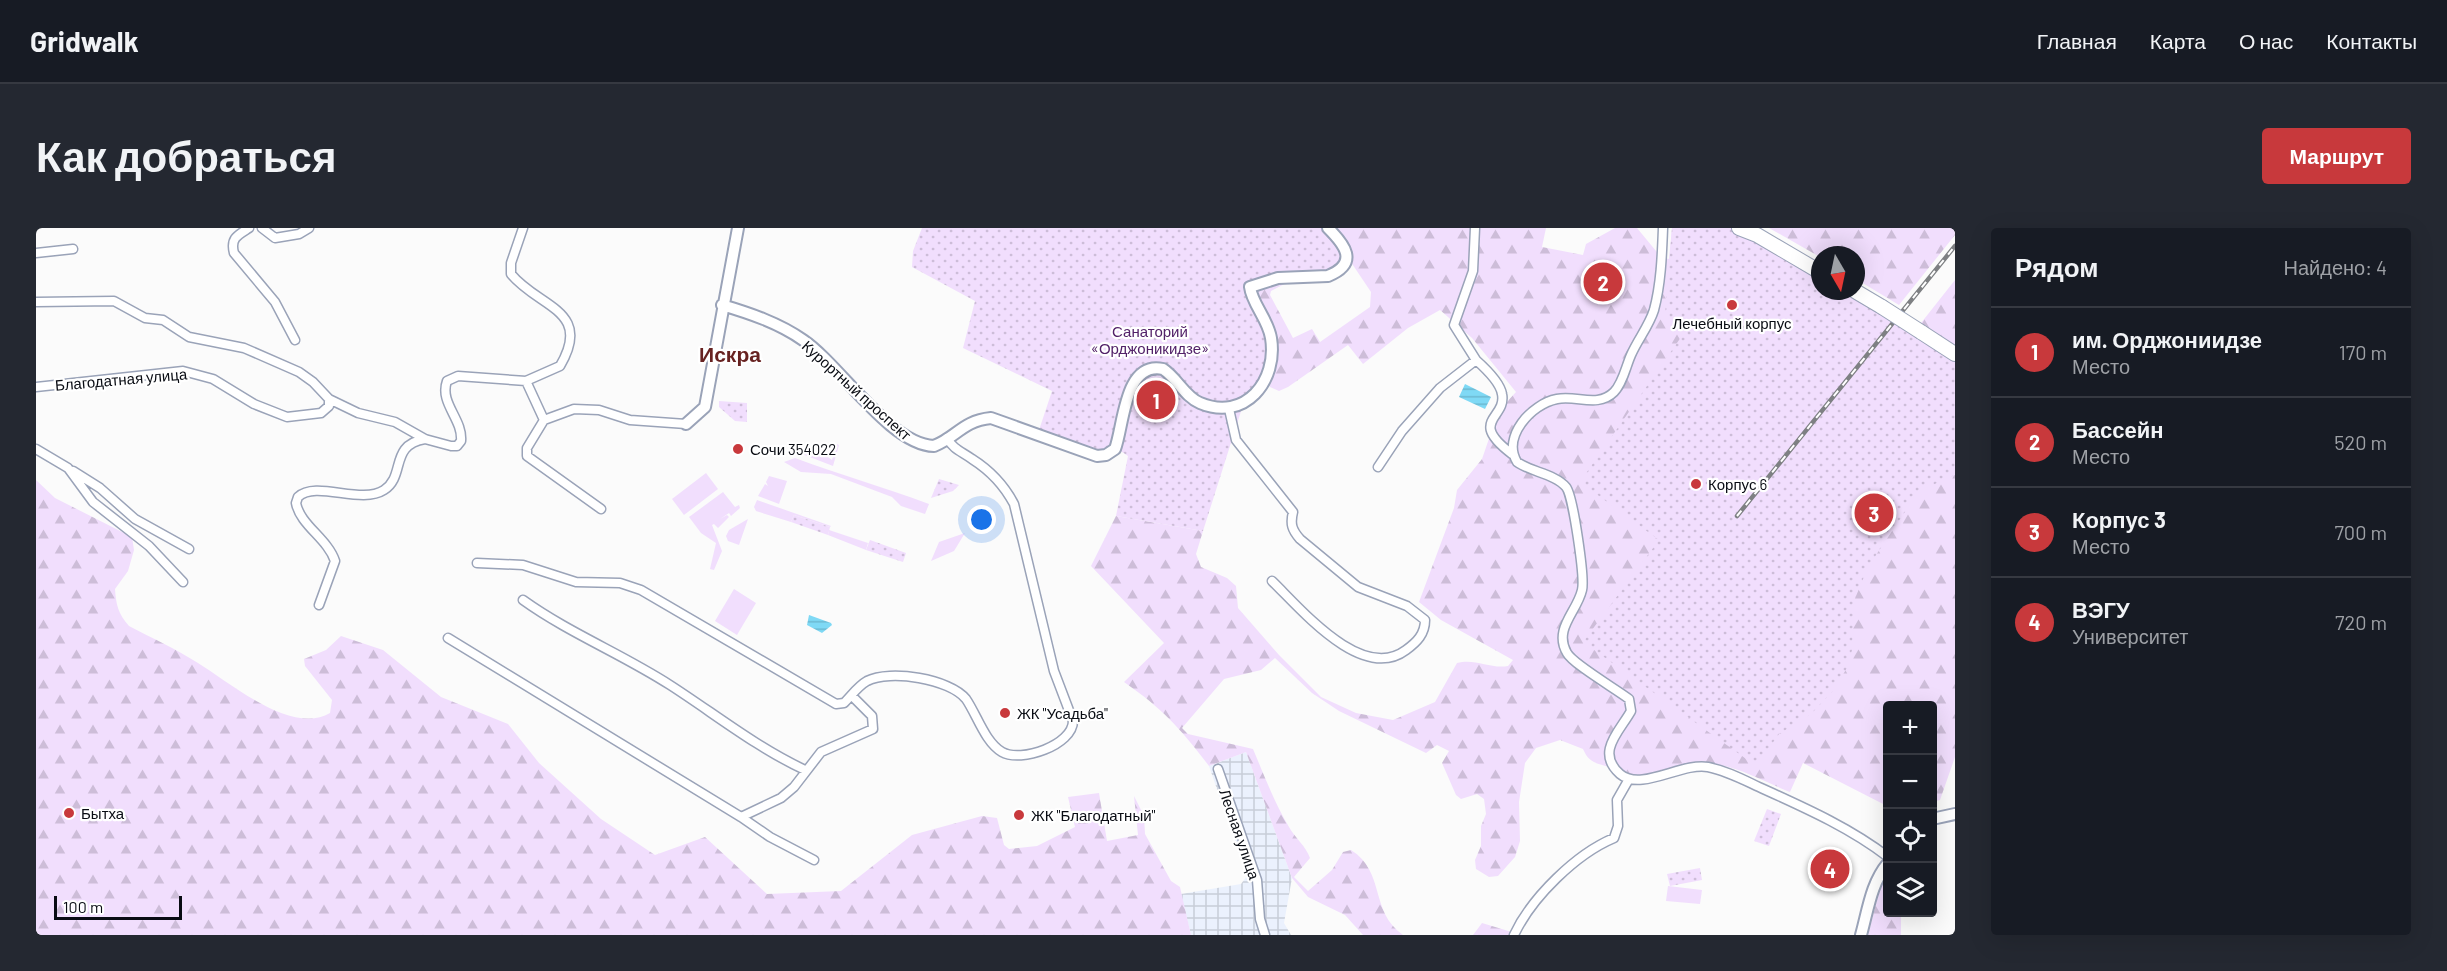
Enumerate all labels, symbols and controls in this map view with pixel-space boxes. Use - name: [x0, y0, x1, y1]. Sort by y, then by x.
- text: Gridwalk: [30, 24, 139, 58]
- text: Главная: [2037, 28, 2117, 53]
- text: Карта: [2150, 28, 2206, 53]
- text: О нас: [2239, 28, 2293, 53]
- text: Контакты: [2326, 28, 2417, 53]
- button: Маршрут: [2262, 128, 2411, 184]
- text: Как добраться: [36, 130, 336, 180]
- north arrow: [1811, 246, 1865, 300]
- text: Рядом: [2015, 251, 2098, 282]
- text: Найдено: 4: [2284, 255, 2387, 279]
- pin: 2: [1584, 260, 1622, 304]
- marker: Лечебный корпус: [1725, 298, 1739, 312]
- place label: Лечебный корпус: [1672, 314, 1792, 332]
- park label: Санаторий «Орджоникидзе»: [1091, 322, 1209, 357]
- text: им. Орджониидзе: [2072, 326, 2262, 352]
- street label: Курортный проспект: [799, 336, 915, 444]
- text: 1: [2031, 340, 2038, 364]
- text: 170 m: [2339, 340, 2387, 364]
- district label: Искра: [699, 341, 761, 366]
- text: Место: [2072, 354, 2130, 378]
- street label: Благодатная улица: [54, 364, 188, 394]
- pin: 1: [1136, 378, 1176, 423]
- text: Бассейн: [2072, 416, 2164, 442]
- text: 2: [2029, 430, 2040, 454]
- text: 520 m: [2334, 430, 2387, 454]
- place label: Сочи 354022: [750, 440, 836, 458]
- marker: Сочи 354022: [731, 442, 745, 456]
- text: Место: [2072, 444, 2130, 468]
- place label: Корпус 6: [1708, 475, 1767, 493]
- marker: Корпус 6: [1689, 477, 1703, 491]
- pin: 3: [1854, 490, 1894, 536]
- your location: [967, 505, 996, 534]
- text: Корпус 3: [2072, 506, 2166, 532]
- text: 3: [2029, 520, 2040, 544]
- text: 700 m: [2334, 520, 2387, 544]
- text: Место: [2072, 534, 2130, 558]
- text: ВЭГУ: [2072, 596, 2130, 622]
- text: 4: [2028, 610, 2041, 634]
- text: 720 m: [2335, 610, 2387, 634]
- text: Университет: [2072, 624, 2188, 648]
- map controls: [1883, 701, 1937, 917]
- button: +: [1883, 701, 1937, 755]
- place label: ЖК "Усадьба": [1017, 704, 1108, 722]
- marker: ЖК "Усадьба": [998, 706, 1012, 720]
- button: −: [1883, 755, 1937, 809]
- street label: Лесная улица: [1216, 786, 1264, 882]
- place label: Бытха: [81, 804, 125, 822]
- marker: Бытха: [62, 806, 76, 820]
- place label: ЖК "Благодатный": [1031, 806, 1156, 824]
- marker: ЖК "Благодатный": [1012, 808, 1026, 822]
- button: locate: [1883, 809, 1937, 863]
- pin: 4: [1810, 846, 1850, 892]
- button: layers: [1883, 863, 1937, 917]
- scale bar: [54, 893, 182, 920]
- text: 100 m: [63, 897, 103, 916]

